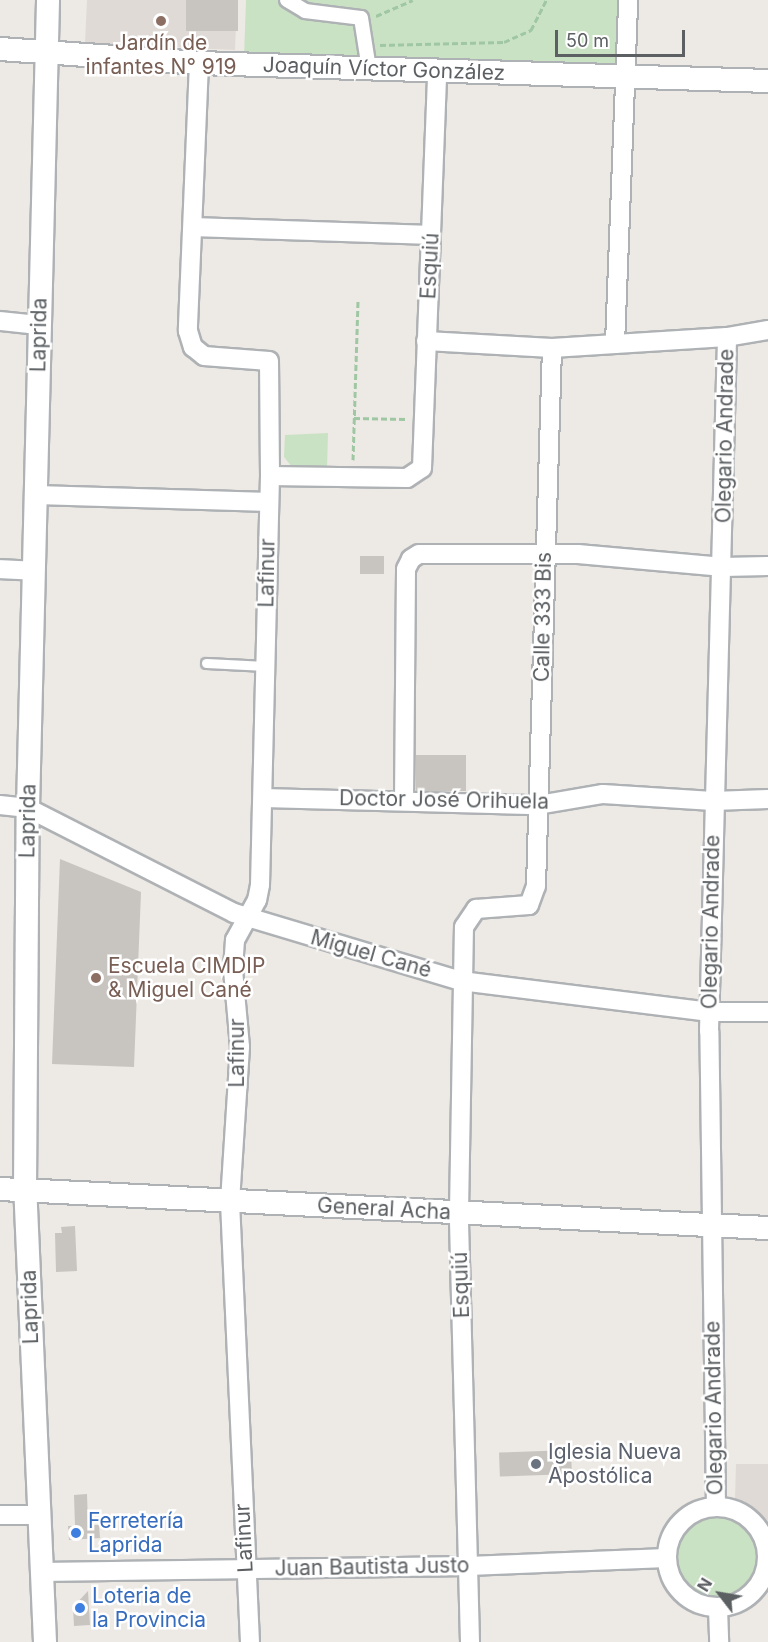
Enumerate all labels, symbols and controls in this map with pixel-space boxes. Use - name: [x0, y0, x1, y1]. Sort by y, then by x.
- marker: Jardín de infantes N° 919: [154, 14, 168, 28]
- scale bar: [558, 18, 688, 56]
- place label: Jardín de infantes N° 919: [86, 30, 236, 80]
- text: 50 m: [566, 30, 609, 51]
- street label: Joaquín Víctor González: [262, 52, 506, 86]
- street label: Esquiú: [416, 232, 444, 300]
- street label: Laprida: [26, 298, 52, 372]
- street label: Olegario Andrade: [711, 349, 739, 523]
- street label: Lafinur: [254, 538, 280, 608]
- street label: Calle 333 Bis: [529, 552, 557, 682]
- street label: Laprida: [15, 784, 41, 858]
- street label: Doctor José Orihuela: [339, 786, 549, 814]
- street label: Olegario Andrade: [697, 835, 725, 1009]
- street label: Miguel Cané: [308, 925, 434, 983]
- place label: Escuela CIMDIP & Miguel Cané: [108, 953, 265, 1003]
- marker: Escuela CIMDIP & Miguel Cané: [89, 971, 103, 985]
- street label: Lafinur: [224, 1018, 250, 1088]
- street label: General Acha: [316, 1193, 452, 1225]
- street label: Esquiú: [447, 1251, 475, 1319]
- street label: Laprida: [16, 1269, 44, 1345]
- street label: Olegario Andrade: [700, 1321, 728, 1495]
- place label: Iglesia Nueva Apostólica: [548, 1439, 681, 1489]
- marker: Iglesia Nueva Apostólica: [529, 1457, 543, 1471]
- street label: Lafinur: [230, 1503, 258, 1573]
- place label: Ferretería Laprida: [88, 1508, 184, 1558]
- marker: Ferretería Laprida: [69, 1526, 83, 1540]
- street label: Juan Bautista Justo: [274, 1553, 470, 1581]
- north arrow: [690, 1564, 750, 1624]
- text: N: [693, 1574, 716, 1595]
- place label: Loteria de la Provincia: [92, 1583, 206, 1633]
- marker: Loteria de la Provincia: [73, 1601, 87, 1615]

